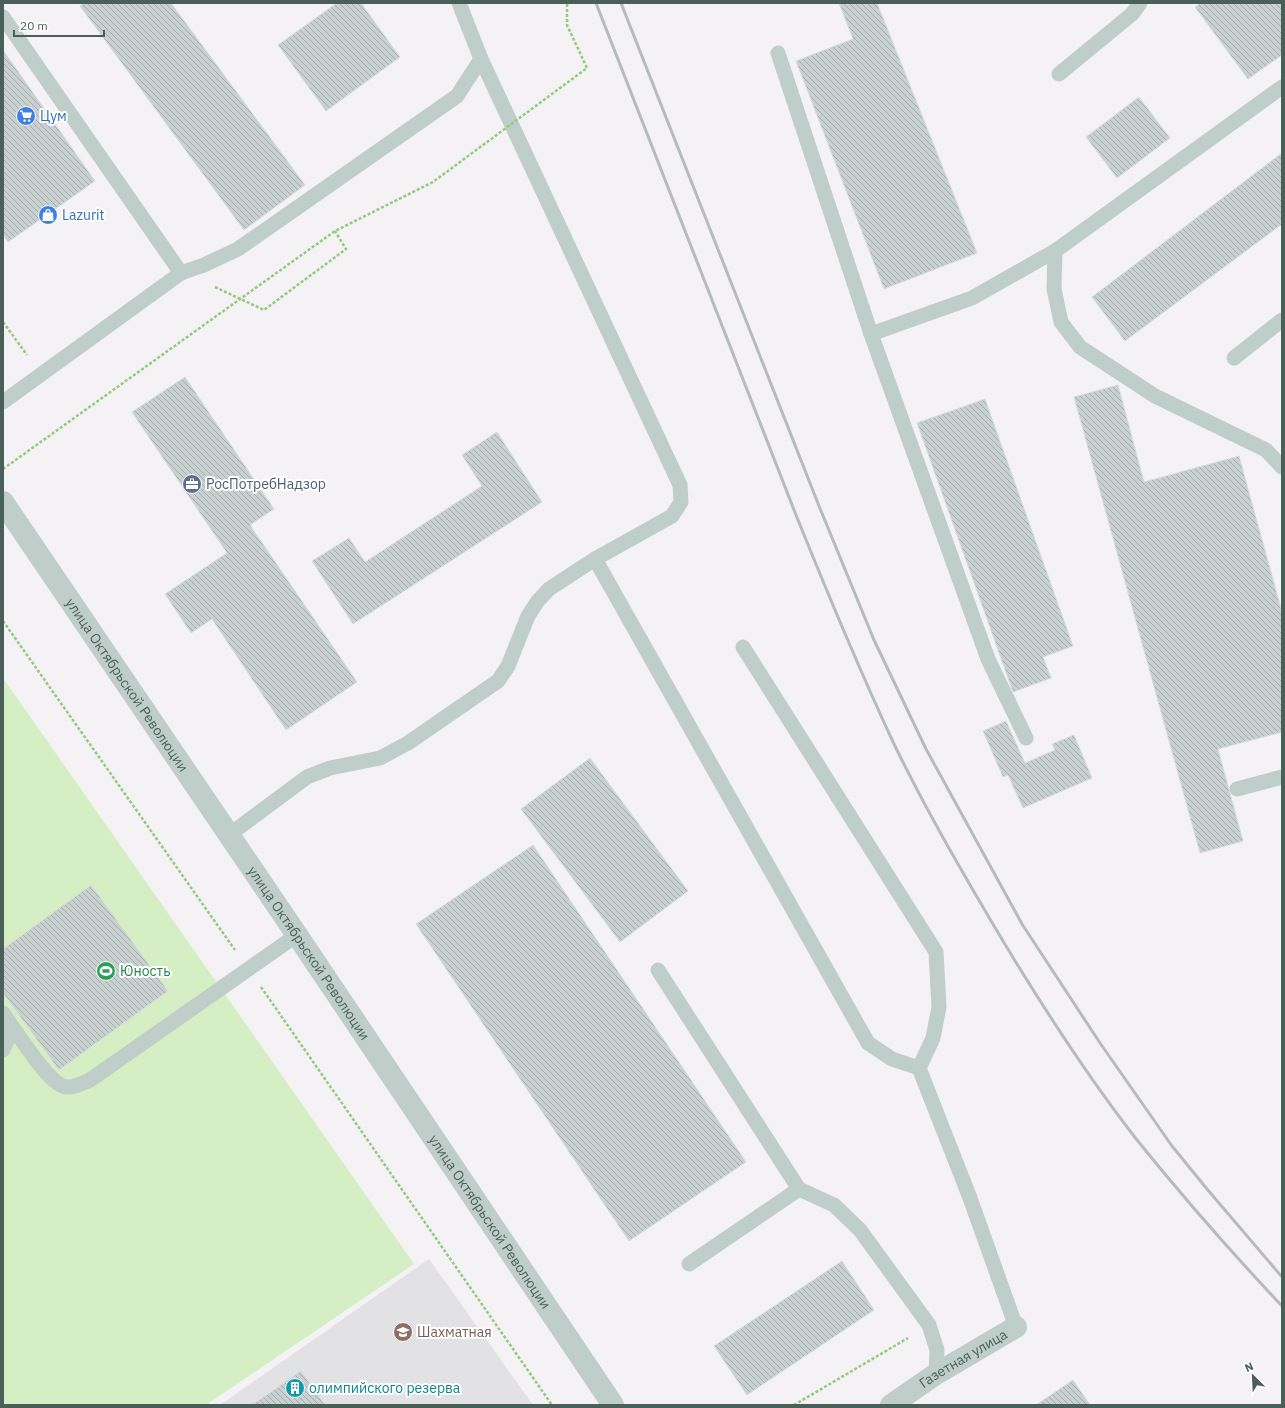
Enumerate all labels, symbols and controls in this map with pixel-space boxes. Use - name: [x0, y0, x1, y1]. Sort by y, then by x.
- scale bar: [14, 12, 104, 38]
- text: 20 m: [20, 18, 48, 33]
- supermarket icon: Цум: [15, 105, 37, 127]
- place label: Цум: [40, 107, 67, 125]
- shop icon: Lazurit: [37, 204, 59, 226]
- place label: Lazurit: [62, 206, 105, 224]
- office icon: РосПотребНадзор: [181, 473, 203, 495]
- place label: РосПотребНадзор: [206, 475, 326, 493]
- street label: улица Октябрьской Революции: [62, 594, 193, 775]
- street label: улица Октябрьской Революции: [244, 863, 374, 1044]
- sports icon: Юность: [95, 960, 117, 982]
- place label: Юность: [120, 962, 171, 980]
- street label: улица Октябрьской Революции: [425, 1131, 555, 1312]
- school or university icon: Шахматная: [392, 1321, 414, 1343]
- place label: Шахматная: [417, 1323, 492, 1341]
- street label: Газетная улица: [916, 1325, 1011, 1392]
- north arrow: [1233, 1356, 1273, 1396]
- text: N: [1242, 1359, 1255, 1375]
- building icon: олимпийского резерва: [284, 1377, 306, 1399]
- place label: олимпийского резерва: [309, 1379, 461, 1397]

